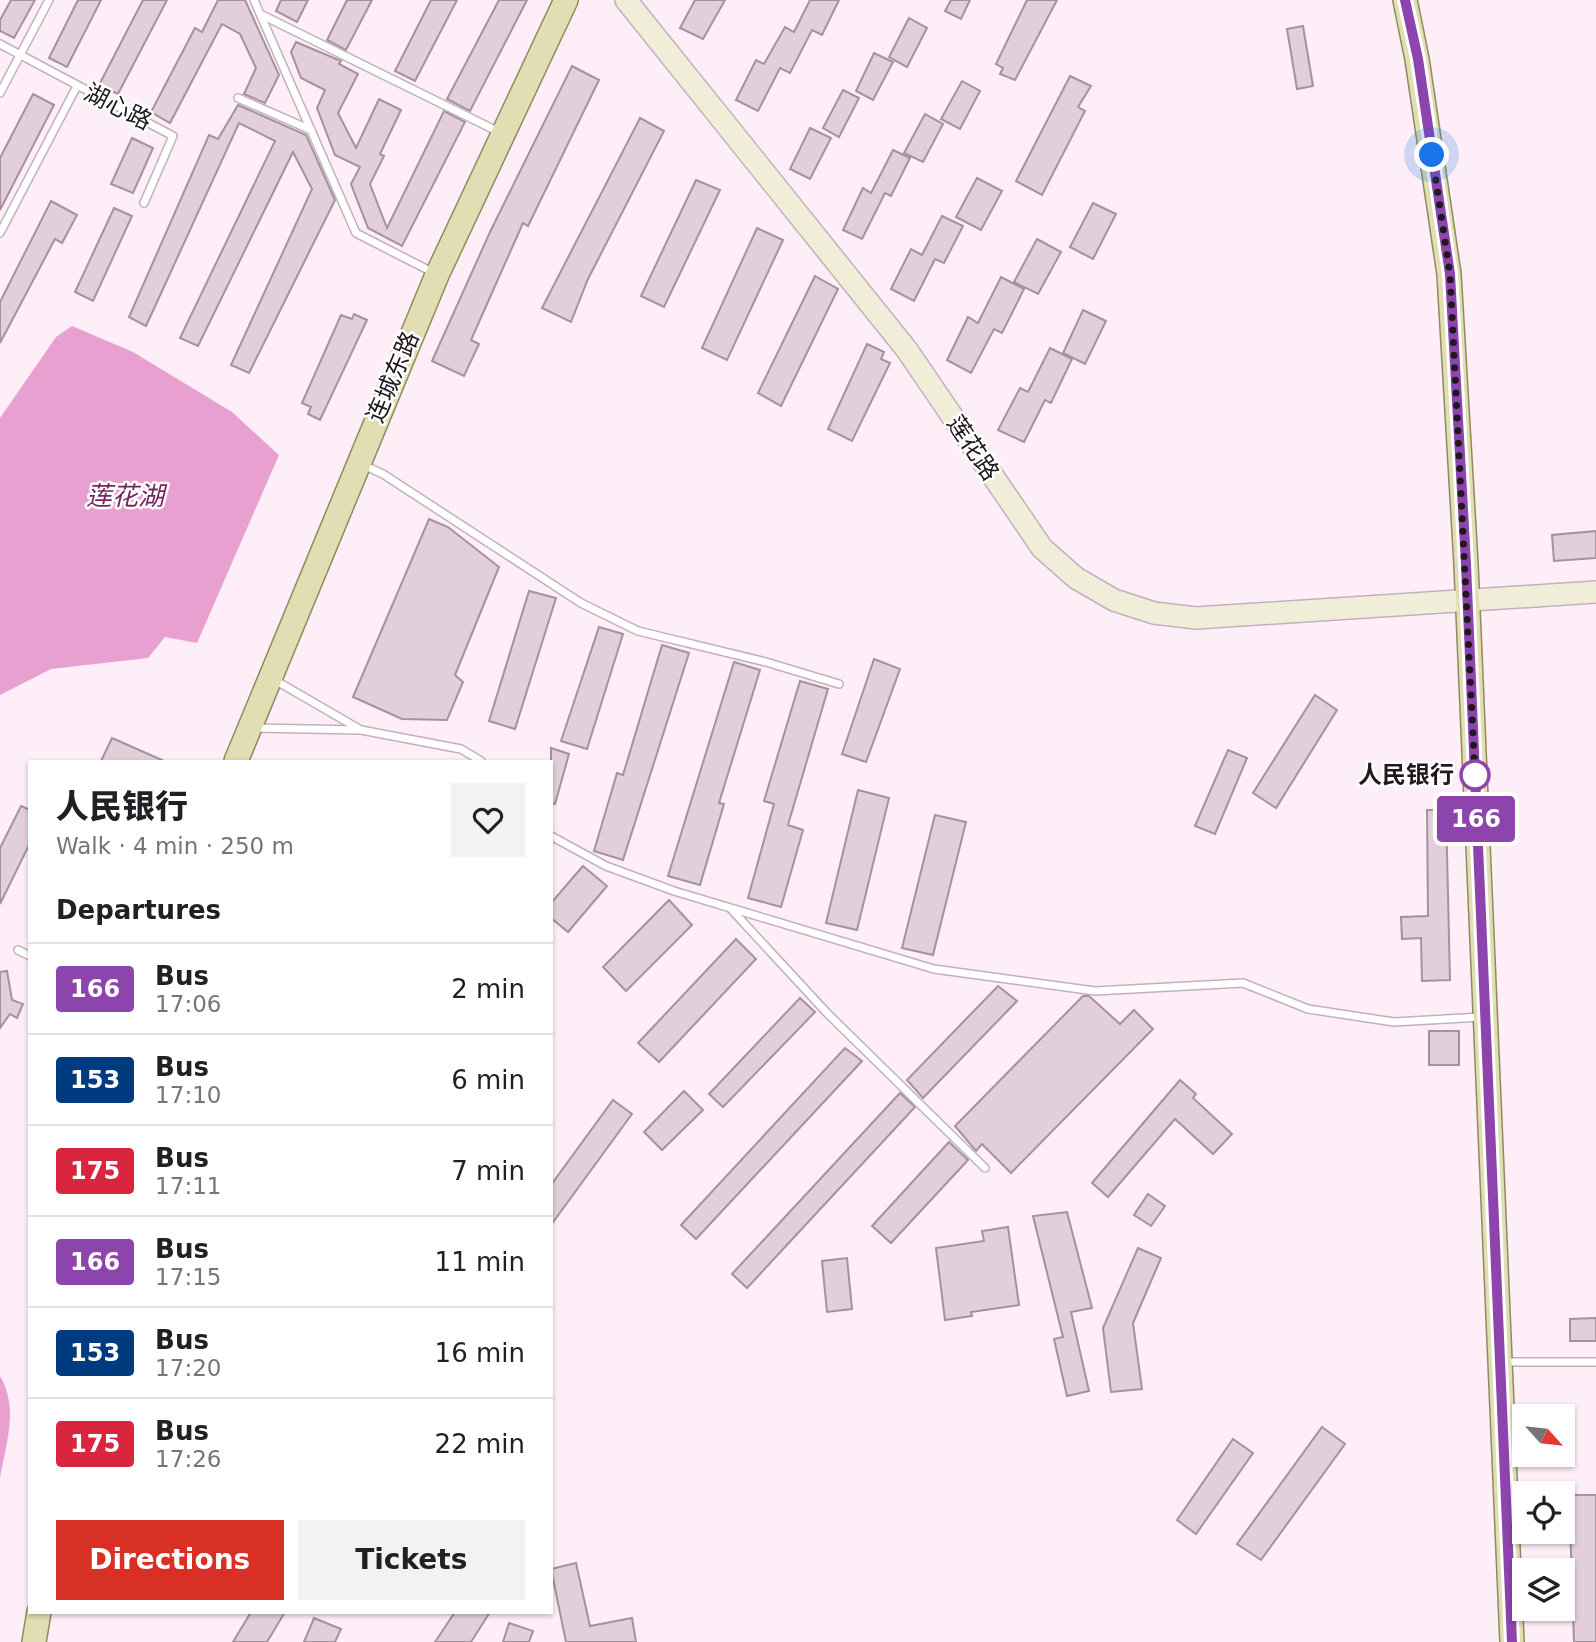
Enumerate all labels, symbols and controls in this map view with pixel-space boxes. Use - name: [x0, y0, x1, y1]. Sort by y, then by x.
- street label: 湖心路: [80, 78, 156, 136]
- your location: [1414, 137, 1449, 172]
- street label: 连城东路: [361, 327, 425, 427]
- street label: 莲花路: [941, 410, 1005, 486]
- water label: 莲花湖: [86, 481, 168, 511]
- marker: 人民银行: [1460, 760, 1490, 790]
- place label: 人民银行: [1358, 761, 1454, 789]
- button: heart: [451, 783, 525, 857]
- text: 人民银行: [56, 787, 188, 826]
- line badge: 166: [1436, 796, 1516, 842]
- text: 166: [1451, 805, 1501, 833]
- text: Walk · 4 min · 250 m: [56, 833, 294, 859]
- text: Departures: [56, 895, 221, 925]
- text: Bus: [155, 961, 209, 991]
- text: 2 min: [451, 974, 525, 1004]
- text: 166: [70, 975, 120, 1003]
- text: 17:06: [155, 991, 221, 1017]
- text: Bus: [155, 1052, 209, 1082]
- text: 6 min: [451, 1065, 525, 1095]
- text: 153: [70, 1066, 120, 1094]
- text: 17:10: [155, 1082, 221, 1108]
- text: Bus: [155, 1143, 209, 1173]
- text: 7 min: [451, 1156, 525, 1186]
- text: 175: [70, 1157, 120, 1185]
- text: 17:11: [155, 1173, 221, 1199]
- text: Bus: [155, 1234, 209, 1264]
- text: 11 min: [435, 1247, 525, 1277]
- text: 166: [70, 1248, 120, 1276]
- text: 17:15: [155, 1264, 221, 1290]
- text: Bus: [155, 1325, 209, 1355]
- text: 16 min: [435, 1338, 525, 1368]
- text: 153: [70, 1339, 120, 1367]
- text: 17:20: [155, 1355, 221, 1381]
- north arrow: [1512, 1404, 1575, 1466]
- map controls: [1512, 1404, 1575, 1621]
- text: Bus: [155, 1416, 209, 1446]
- text: 22 min: [435, 1429, 525, 1459]
- text: 175: [70, 1430, 120, 1458]
- text: 17:26: [155, 1446, 221, 1472]
- button: locate: [1512, 1481, 1575, 1544]
- button: Directions: [56, 1520, 284, 1600]
- button: Tickets: [298, 1520, 525, 1600]
- button: layers: [1512, 1558, 1575, 1621]

